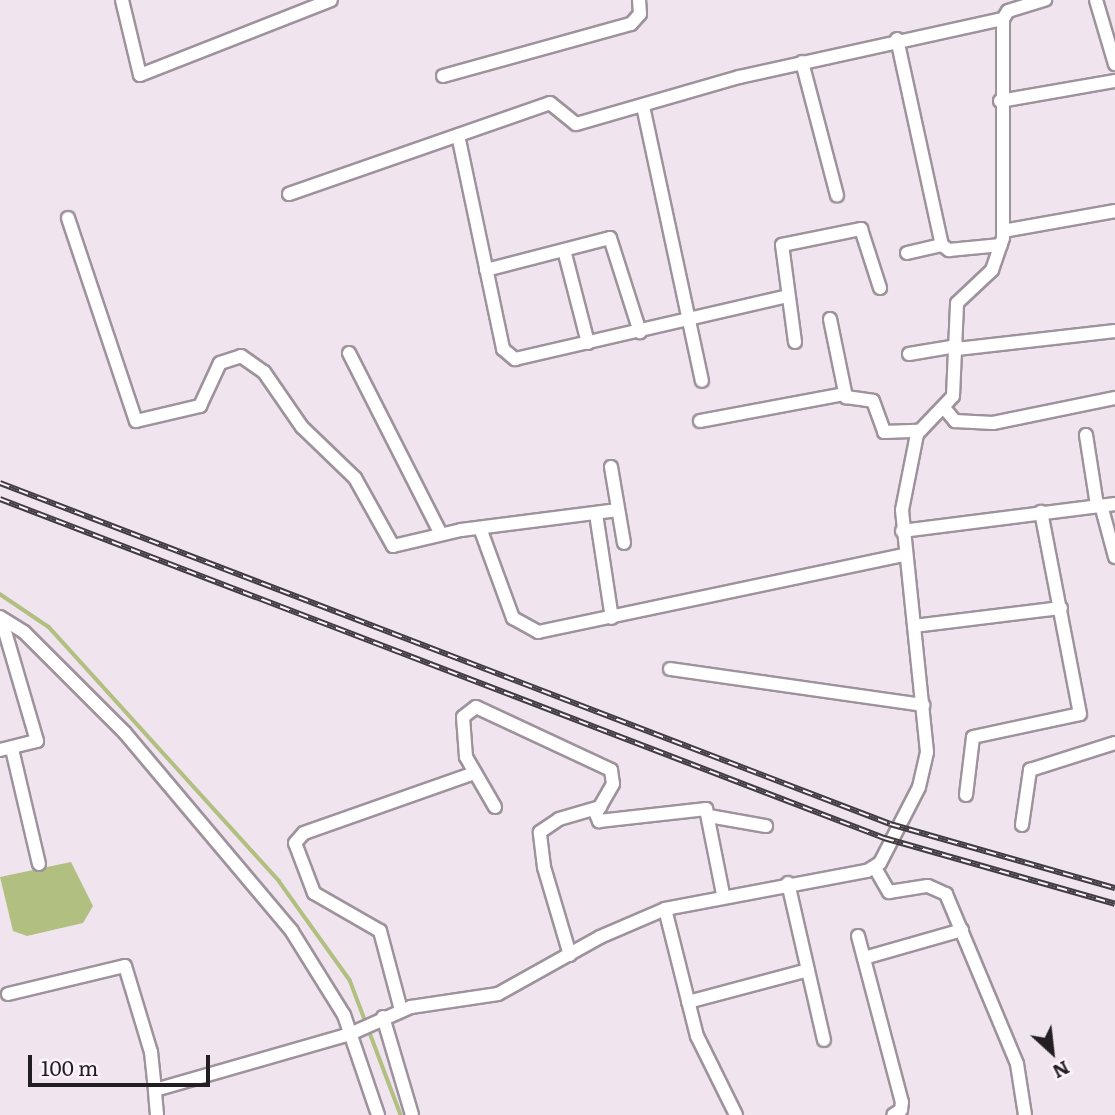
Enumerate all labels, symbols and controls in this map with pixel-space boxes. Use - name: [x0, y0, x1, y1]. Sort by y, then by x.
- north arrow: [1017, 1017, 1087, 1087]
- scale bar: [32, 1042, 214, 1086]
- text: 100 m: [41, 1051, 98, 1082]
- text: N: [1048, 1055, 1075, 1087]

